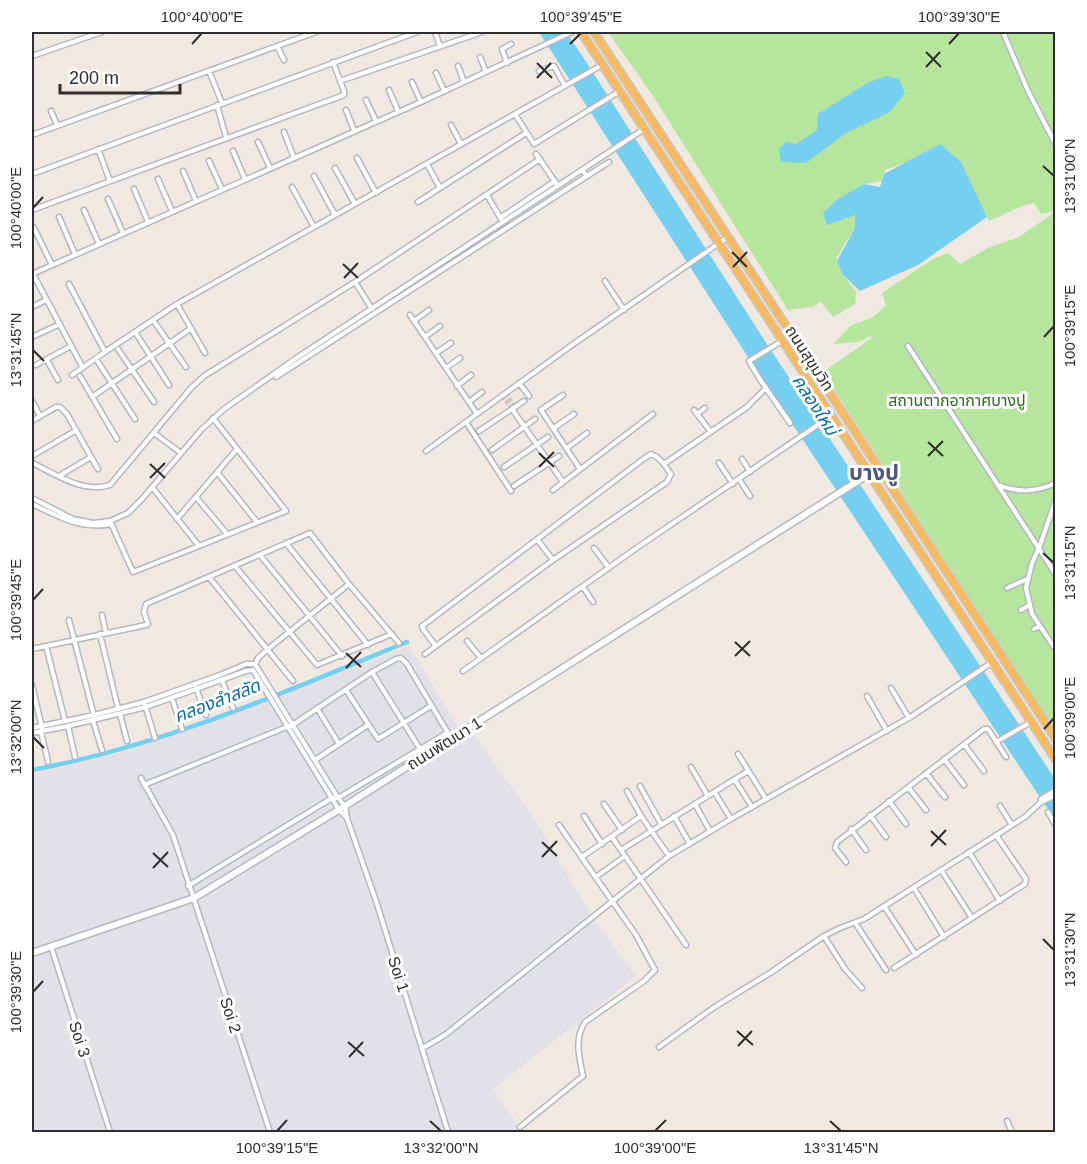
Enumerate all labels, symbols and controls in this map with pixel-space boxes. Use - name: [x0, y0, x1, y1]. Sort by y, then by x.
- text: 100°40'00"E: [161, 8, 243, 25]
- text: 100°39'45"E: [540, 8, 622, 25]
- text: 100°39'30"E: [918, 8, 1000, 25]
- scale bar: [60, 57, 180, 95]
- text: 200 m: [69, 68, 119, 88]
- text: 13°31'00"N: [1061, 138, 1078, 214]
- text: 100°40'00"E: [7, 167, 24, 249]
- text: 100°39'15"E: [1061, 285, 1078, 367]
- text: 13°31'45"N: [7, 312, 24, 388]
- street label: ถนนสุขุมวิท: [781, 322, 837, 395]
- water label: คลองใหม่: [788, 371, 844, 442]
- park label: สถานตากอากาศบางปู: [888, 392, 1026, 410]
- district label: บางปู: [849, 460, 899, 486]
- text: 13°31'15"N: [1061, 525, 1078, 601]
- text: 100°39'45"E: [7, 559, 24, 641]
- water label: คลองลำสลัด: [171, 675, 264, 727]
- text: 100°39'00"E: [1061, 677, 1078, 759]
- text: 13°32'00"N: [7, 699, 24, 775]
- street label: ถนนพัฒนา 1: [404, 714, 485, 773]
- text: 13°31'30"N: [1061, 912, 1078, 988]
- text: 100°39'30"E: [7, 951, 24, 1033]
- street label: Soi 1: [385, 954, 412, 994]
- street label: Soi 2: [217, 995, 244, 1035]
- street label: Soi 3: [66, 1019, 93, 1059]
- text: 100°39'15"E: [236, 1139, 318, 1156]
- text: 13°32'00"N: [403, 1139, 479, 1156]
- text: 100°39'00"E: [614, 1139, 696, 1156]
- text: 13°31'45"N: [803, 1139, 879, 1156]

